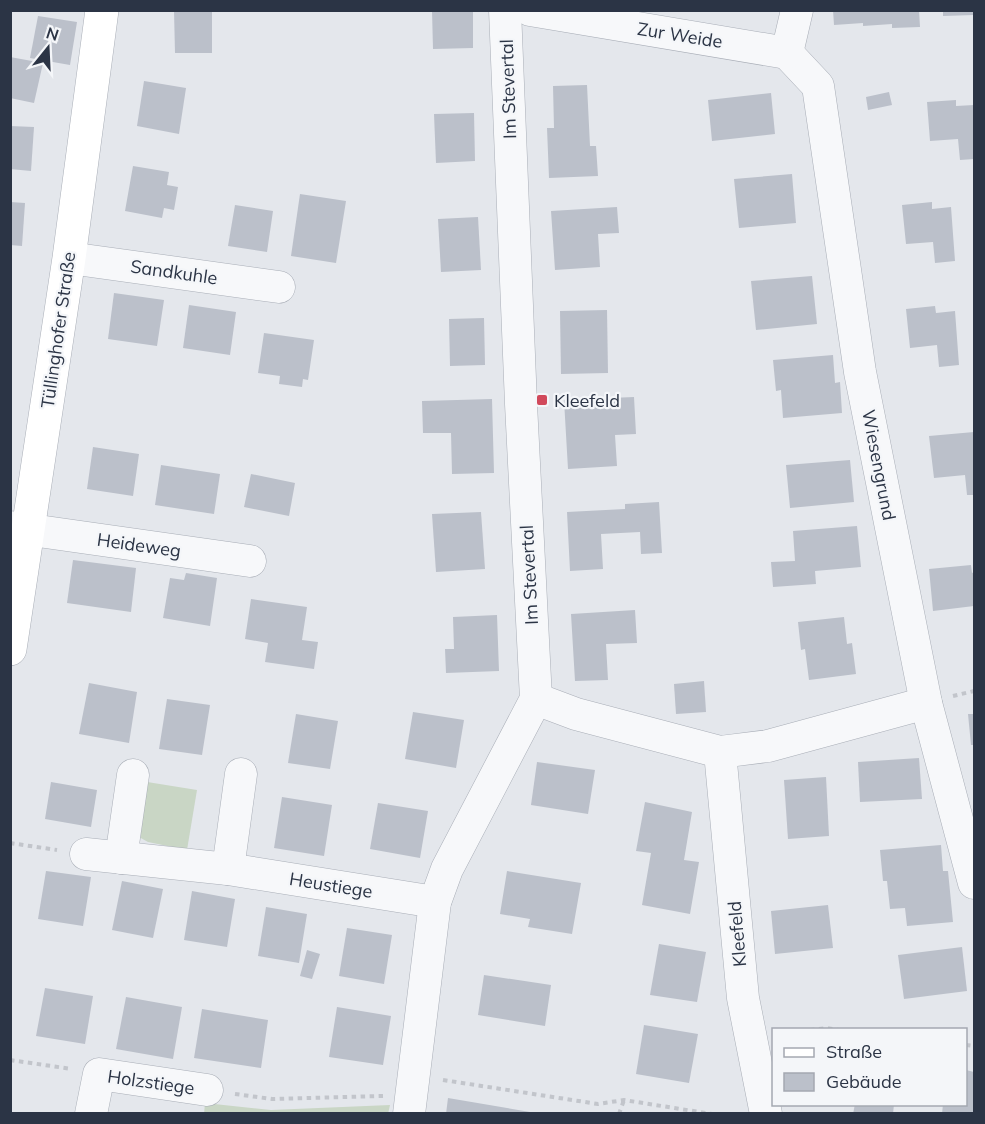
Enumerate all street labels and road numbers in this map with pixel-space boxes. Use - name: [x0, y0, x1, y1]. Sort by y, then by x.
- street label: Zur Weide: [636, 17, 724, 53]
- street label: Im Stevertal: [495, 39, 521, 139]
- street label: Tüllinghofer Straße: [36, 250, 80, 410]
- street label: Sandkuhle: [129, 255, 219, 289]
- street label: Wiesengrund: [857, 408, 901, 522]
- street label: Im Stevertal: [515, 525, 543, 625]
- street label: Heideweg: [96, 528, 182, 562]
- street label: Heustiege: [288, 867, 374, 903]
- street label: Kleefeld: [723, 900, 751, 968]
- street label: Holzstiege: [106, 1065, 196, 1099]

